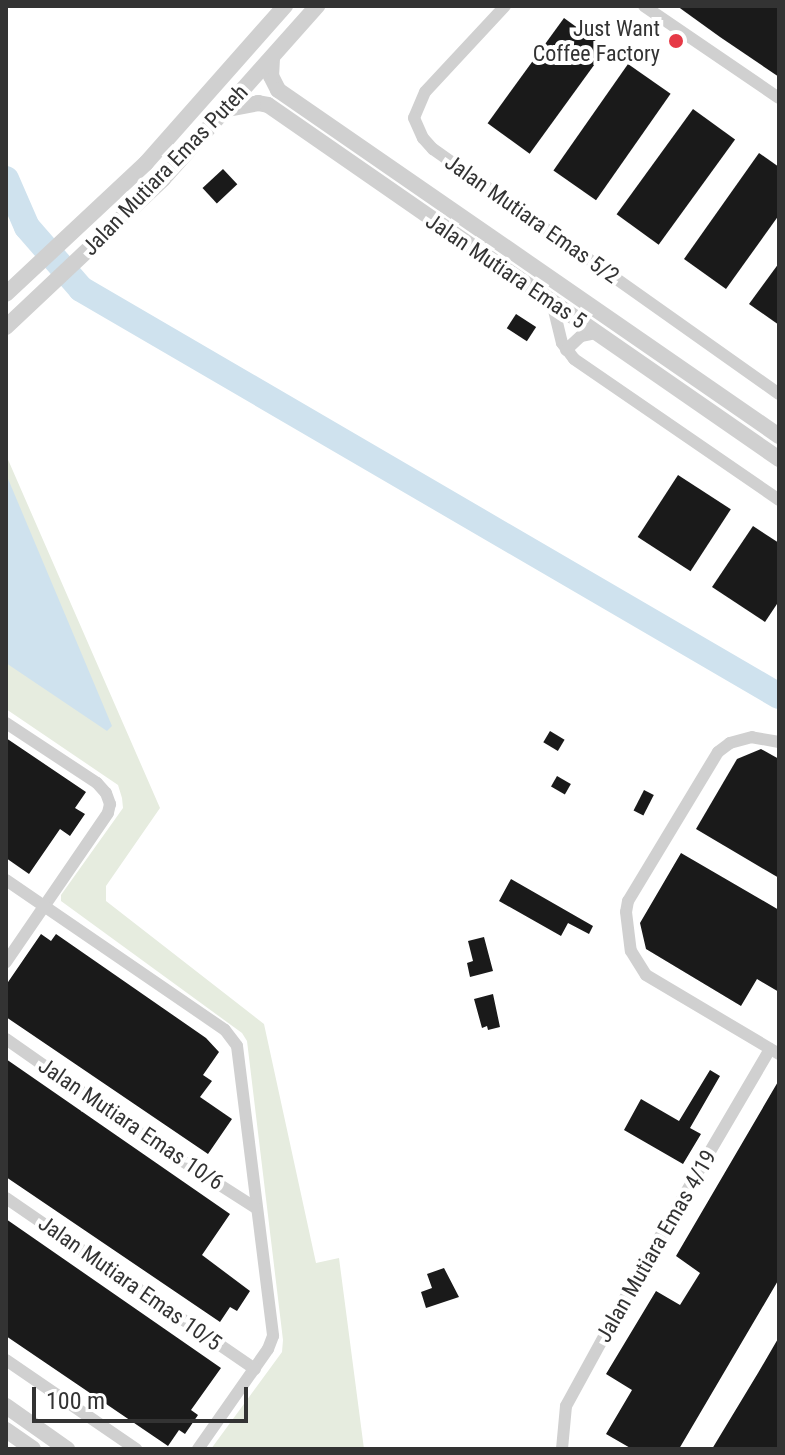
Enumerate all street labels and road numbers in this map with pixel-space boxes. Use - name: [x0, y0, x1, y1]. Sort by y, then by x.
- street label: Jalan Mutiara Emas Puteh: [77, 79, 253, 261]
- street label: Jalan Mutiara Emas 5/2: [440, 149, 624, 289]
- street label: Jalan Mutiara Emas 5: [421, 208, 591, 334]
- street label: Jalan Mutiara Emas 10/6: [33, 1052, 229, 1196]
- street label: Jalan Mutiara Emas 4/19: [590, 1145, 722, 1347]
- street label: Jalan Mutiara Emas 10/5: [33, 1210, 227, 1356]

